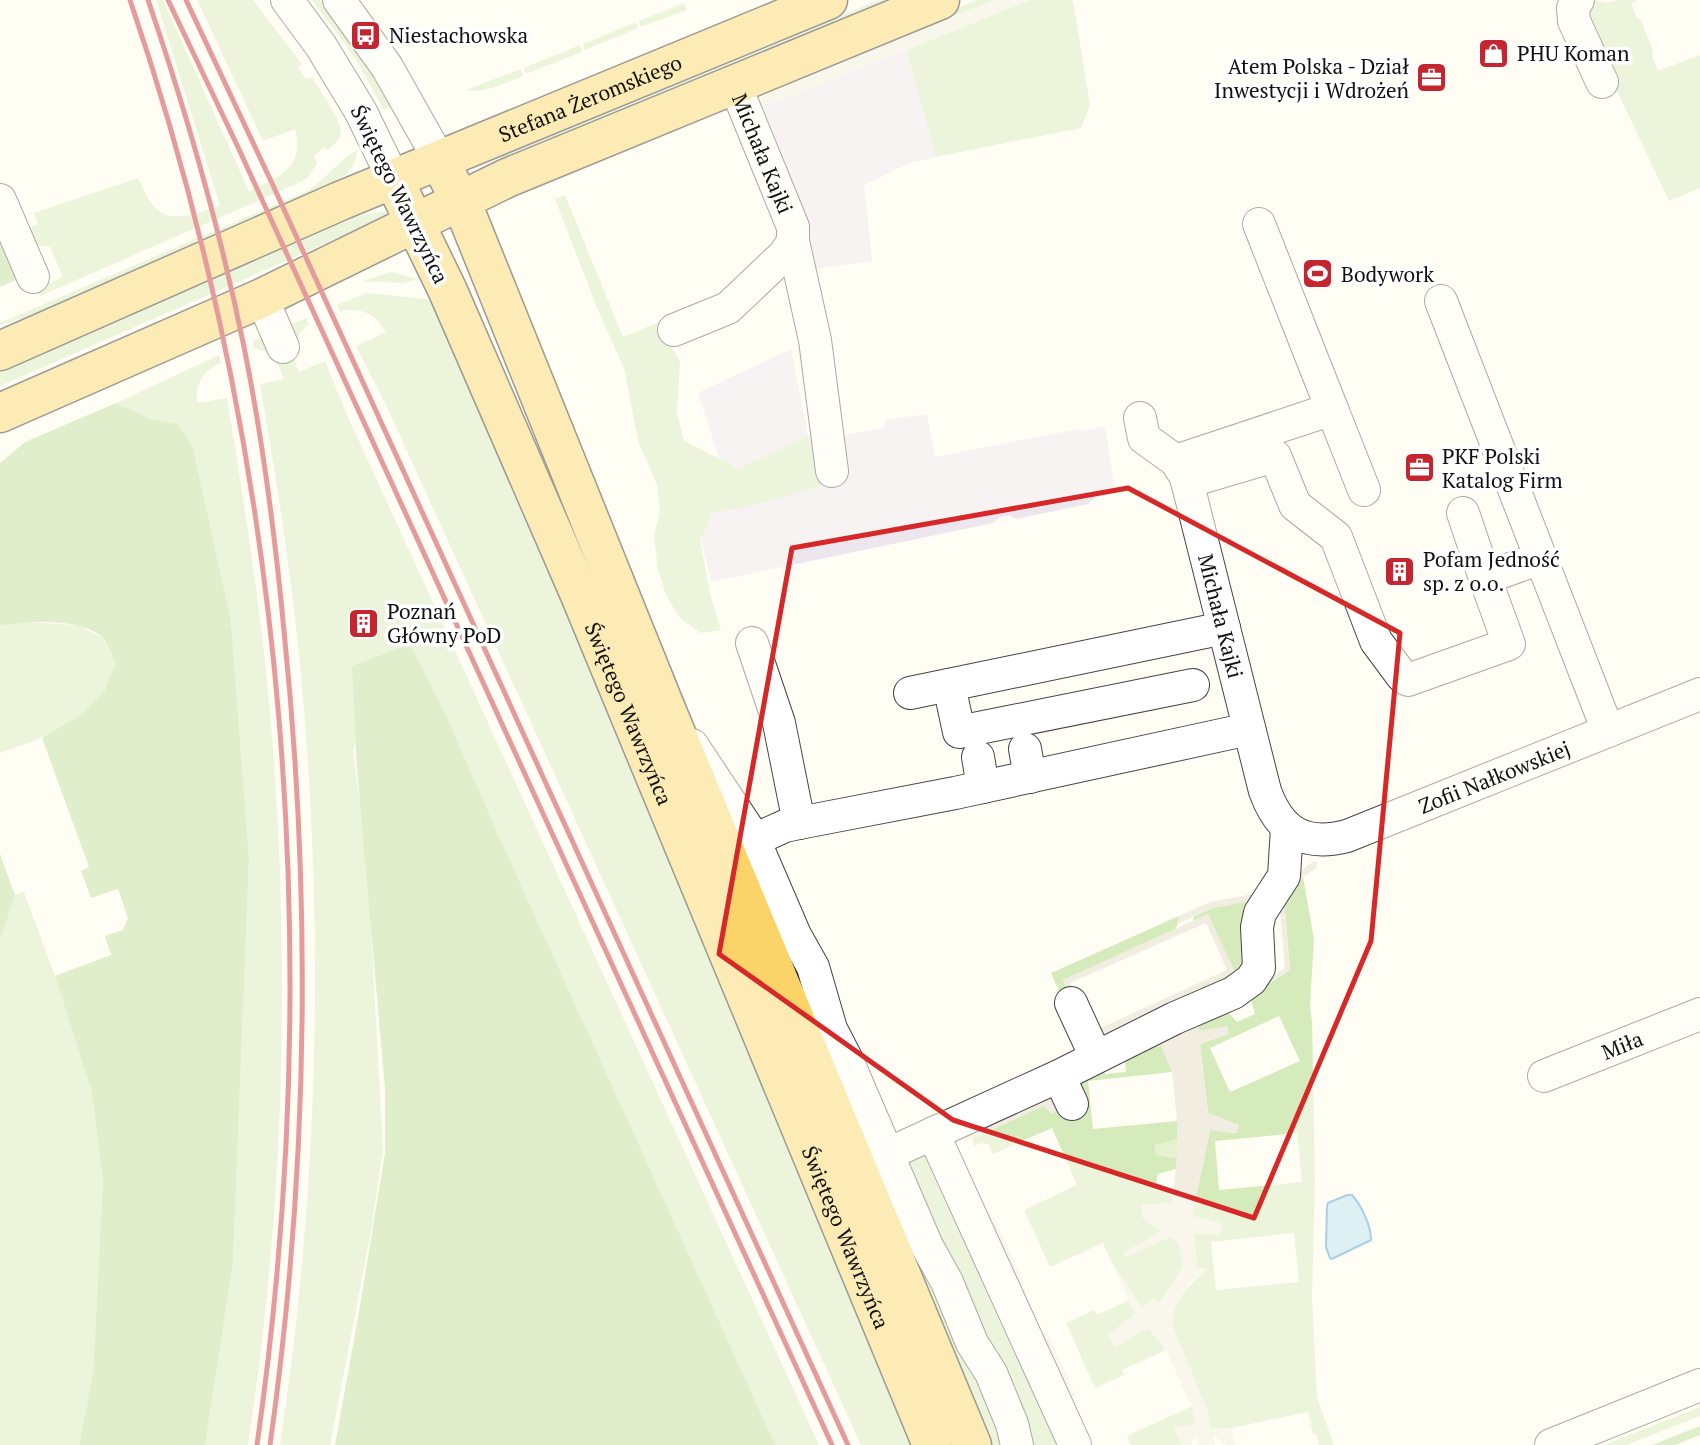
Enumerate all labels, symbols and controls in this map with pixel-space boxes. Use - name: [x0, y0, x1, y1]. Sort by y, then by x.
- bus stop icon: Niestachowska: [349, 18, 383, 52]
- place label: Niestachowska: [389, 21, 528, 49]
- shop icon: PHU Koman: [1477, 36, 1511, 70]
- place label: PHU Koman: [1517, 39, 1630, 67]
- street label: Stefana Żeromskiego: [494, 48, 686, 148]
- place label: Atem Polska - Dział Inwestycji i Wdrożeń: [1214, 52, 1410, 104]
- office icon: Atem Polska - Dział Inwestycji i Wdrożeń: [1415, 61, 1449, 95]
- street label: Michała Kajki: [726, 89, 800, 218]
- street label: Świętego Wawrzyńca: [345, 100, 456, 288]
- sports icon: Bodywork: [1301, 257, 1335, 291]
- place label: Bodywork: [1341, 260, 1434, 288]
- place label: PKF Polski Katalog Firm: [1442, 442, 1563, 494]
- office icon: PKF Polski Katalog Firm: [1402, 451, 1436, 485]
- place label: Pofam Jedność sp. z o.o.: [1423, 545, 1560, 597]
- street label: Michała Kajki: [1192, 551, 1250, 681]
- building icon: Pofam Jedność sp. z o.o.: [1383, 554, 1417, 588]
- place label: Poznań Główny PoD: [387, 597, 501, 649]
- building icon: Poznań Główny PoD: [347, 606, 381, 640]
- street label: Świętego Wawrzyńca: [579, 618, 679, 809]
- street label: Zofii Nałkowskiej: [1414, 734, 1574, 820]
- street label: Miła: [1597, 1024, 1647, 1066]
- street label: Świętego Wawrzyńca: [796, 1142, 896, 1333]

